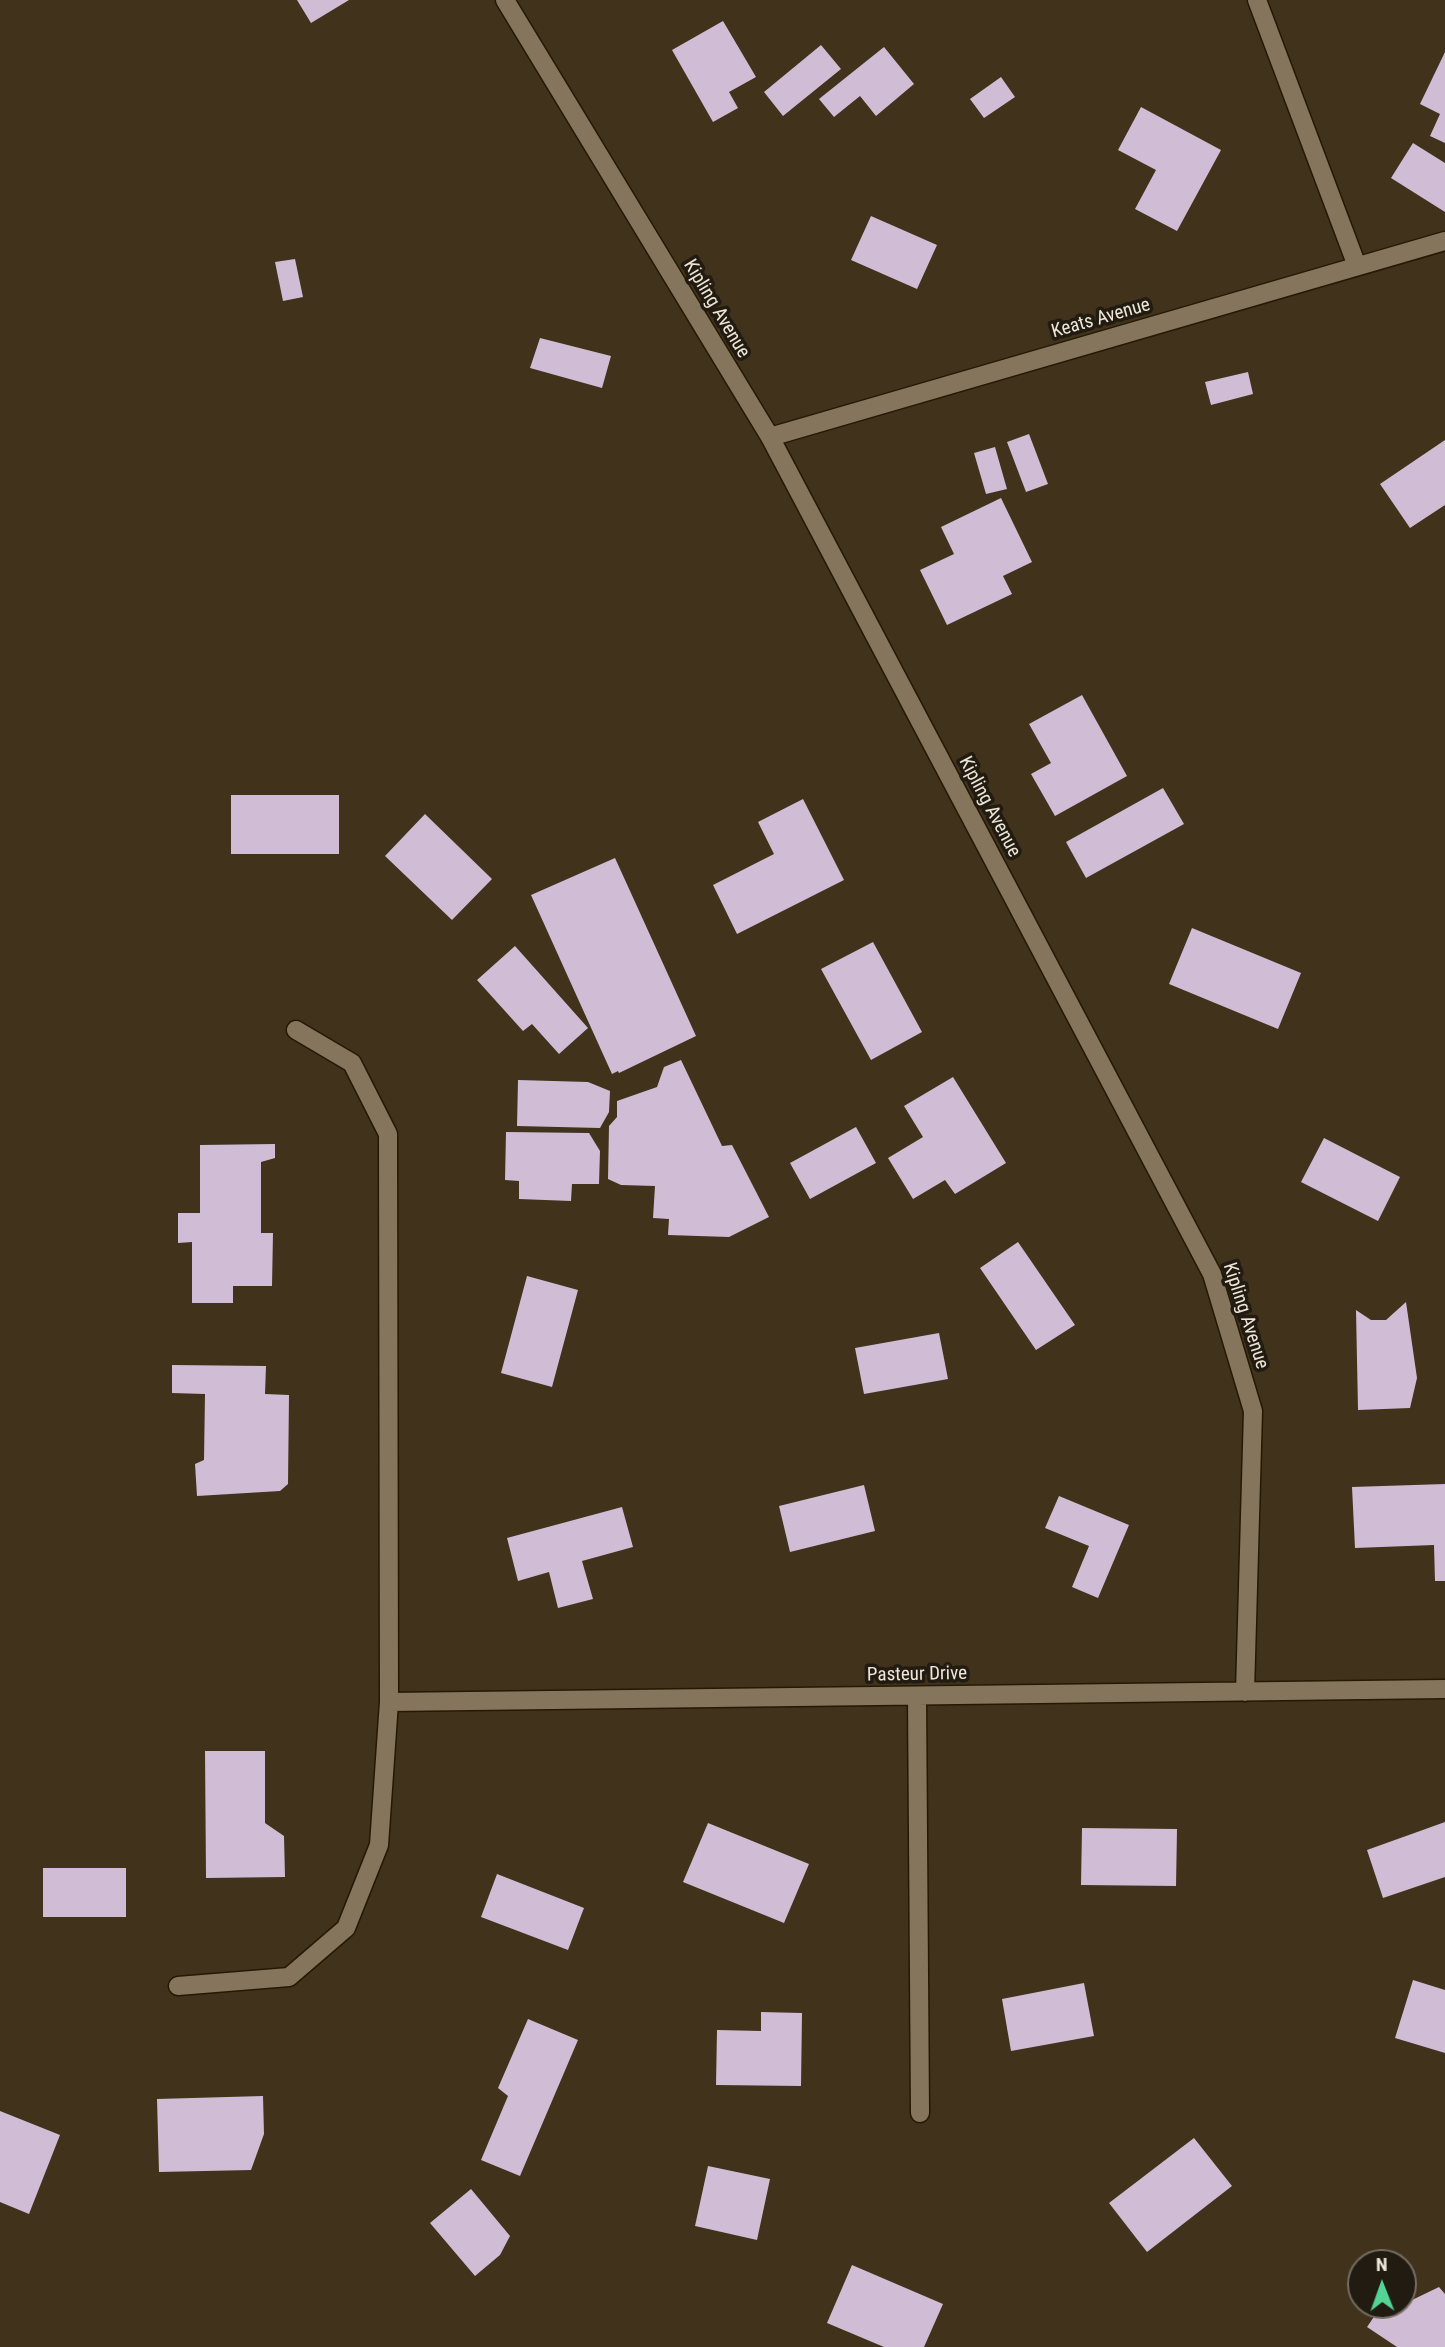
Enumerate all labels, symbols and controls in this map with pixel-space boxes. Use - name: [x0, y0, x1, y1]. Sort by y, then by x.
- street label: Kipling Avenue: [678, 256, 754, 362]
- street label: Keats Avenue: [1049, 294, 1153, 344]
- street label: Kipling Avenue: [953, 753, 1025, 861]
- street label: Kipling Avenue: [1217, 1260, 1273, 1372]
- street label: Pasteur Drive: [867, 1663, 967, 1687]
- north arrow: [1347, 2249, 1417, 2319]
- text: N: [1376, 2253, 1388, 2276]

